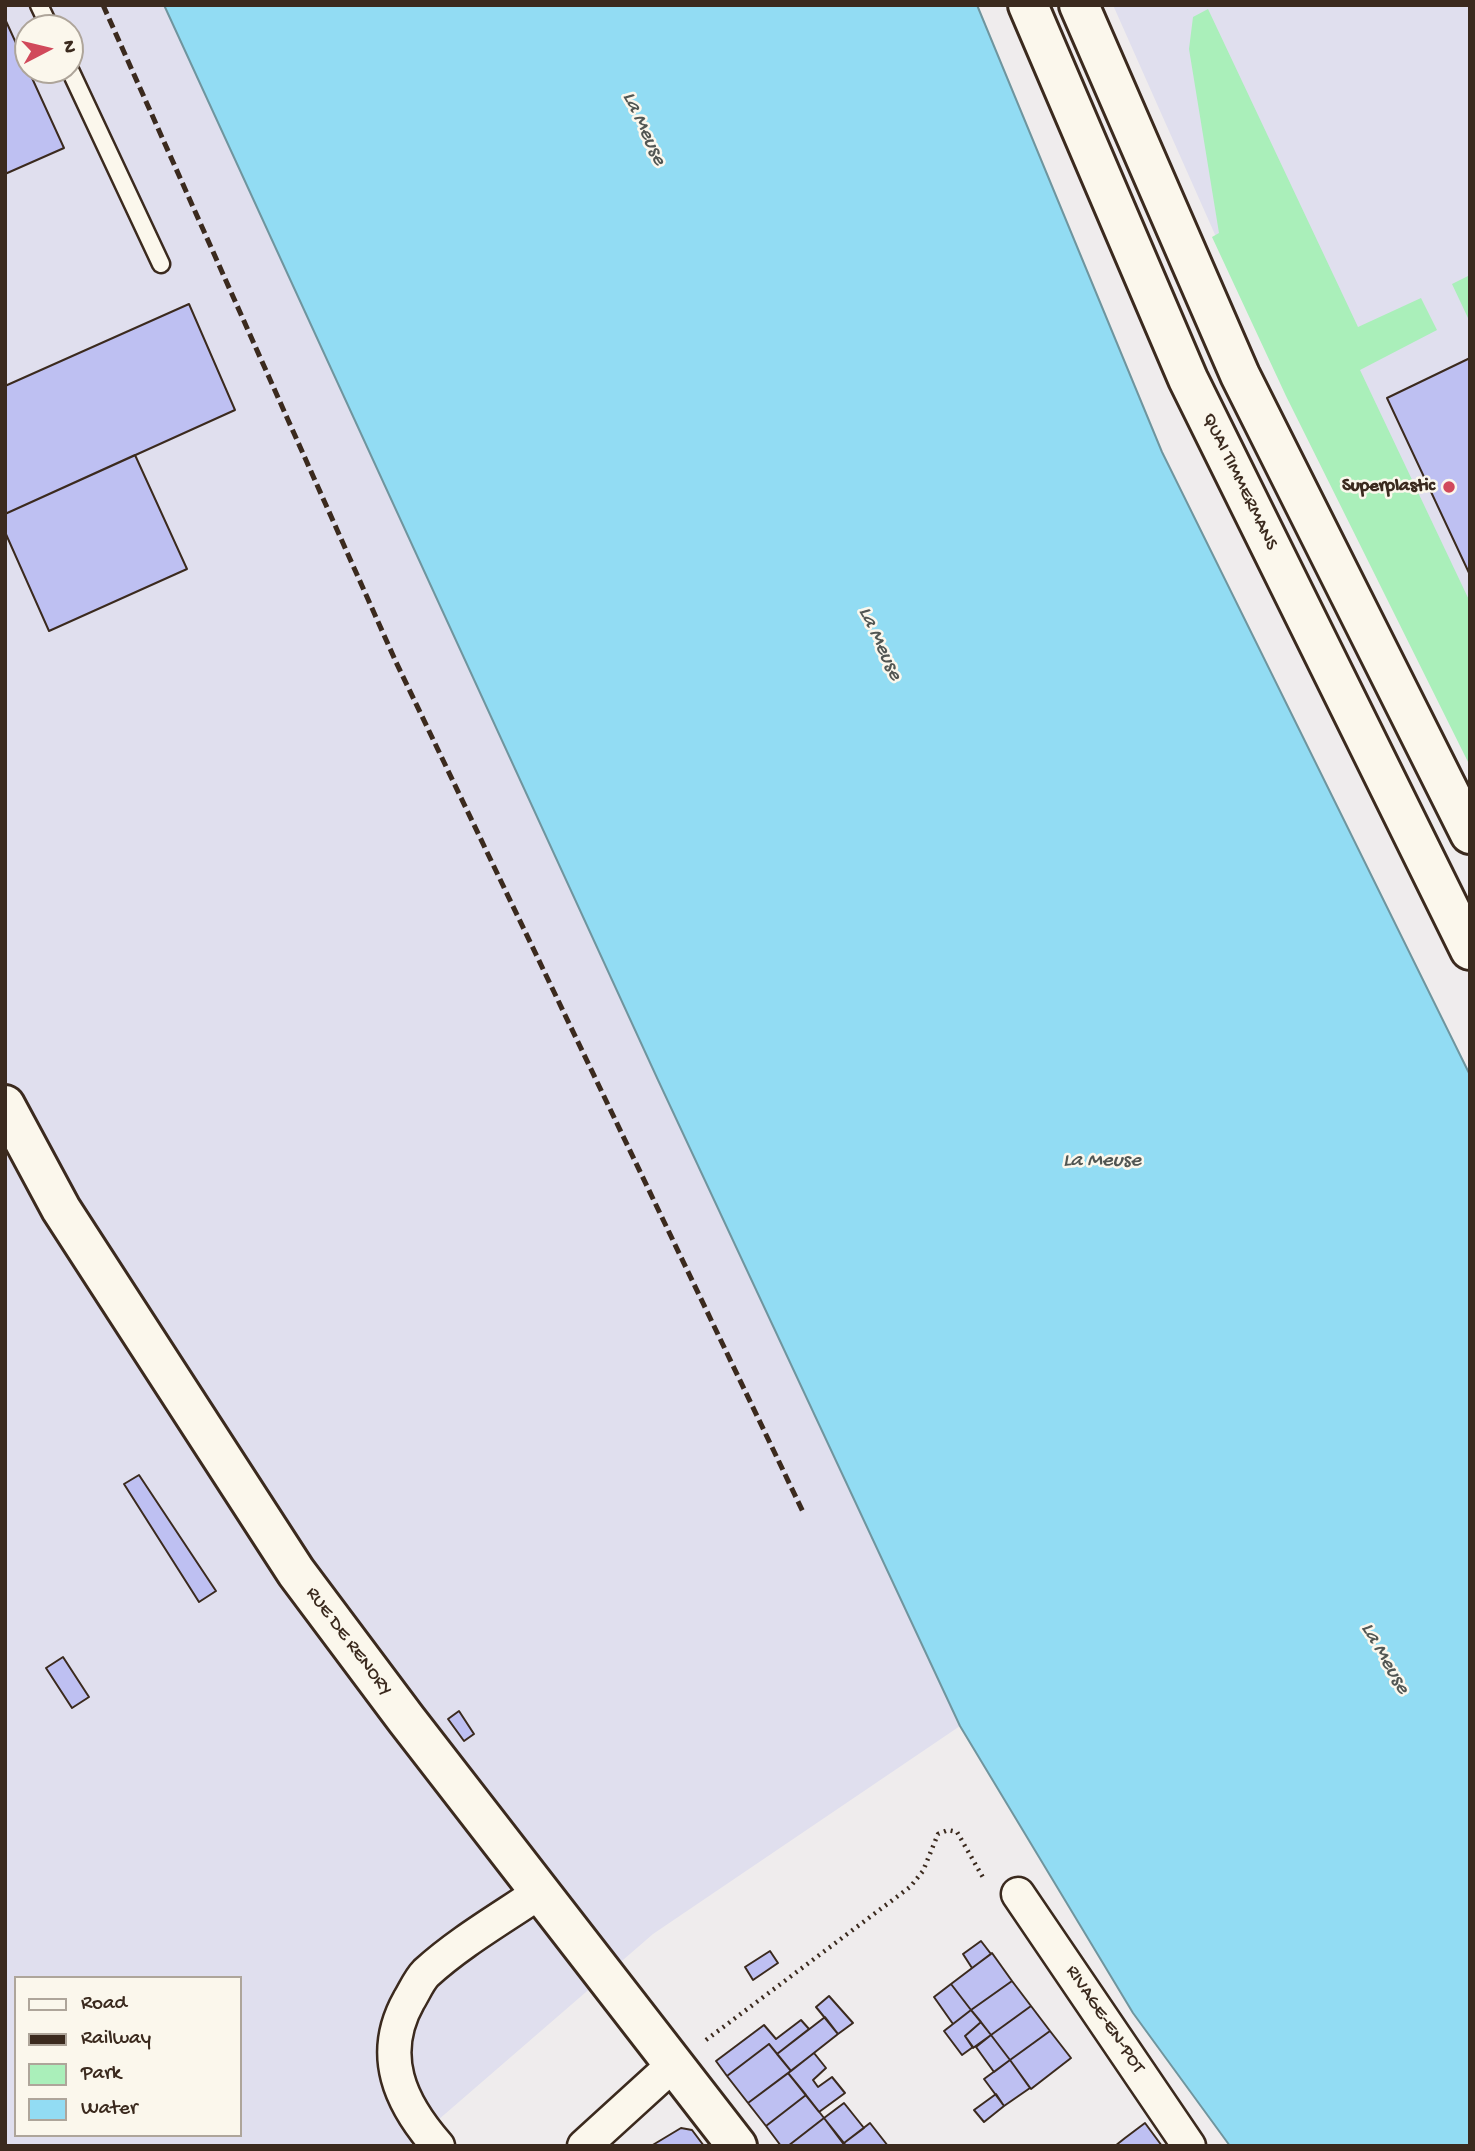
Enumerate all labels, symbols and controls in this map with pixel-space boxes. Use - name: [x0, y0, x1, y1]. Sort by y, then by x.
- north arrow: [14, 14, 84, 84]
- text: N: [56, 39, 81, 54]
- water label: La Meuse: [615, 88, 671, 170]
- street label: QUAI TIMMERMANS: [1196, 410, 1282, 554]
- place label: Superplastic: [1342, 476, 1435, 498]
- marker: Superplastic: [1441, 479, 1457, 495]
- water label: La Meuse: [851, 603, 907, 685]
- water label: La Meuse: [1063, 1149, 1141, 1175]
- street label: RUE DE RENORY: [300, 1583, 396, 1701]
- water label: La Meuse: [1354, 1619, 1414, 1699]
- street label: RIVAGE-EN-POT: [1059, 1962, 1149, 2078]
- legend: [14, 1976, 242, 2137]
- text: Road: [81, 1992, 127, 2017]
- text: Railway: [81, 2027, 151, 2052]
- text: Park: [81, 2062, 121, 2087]
- text: Water: [81, 2097, 137, 2122]

